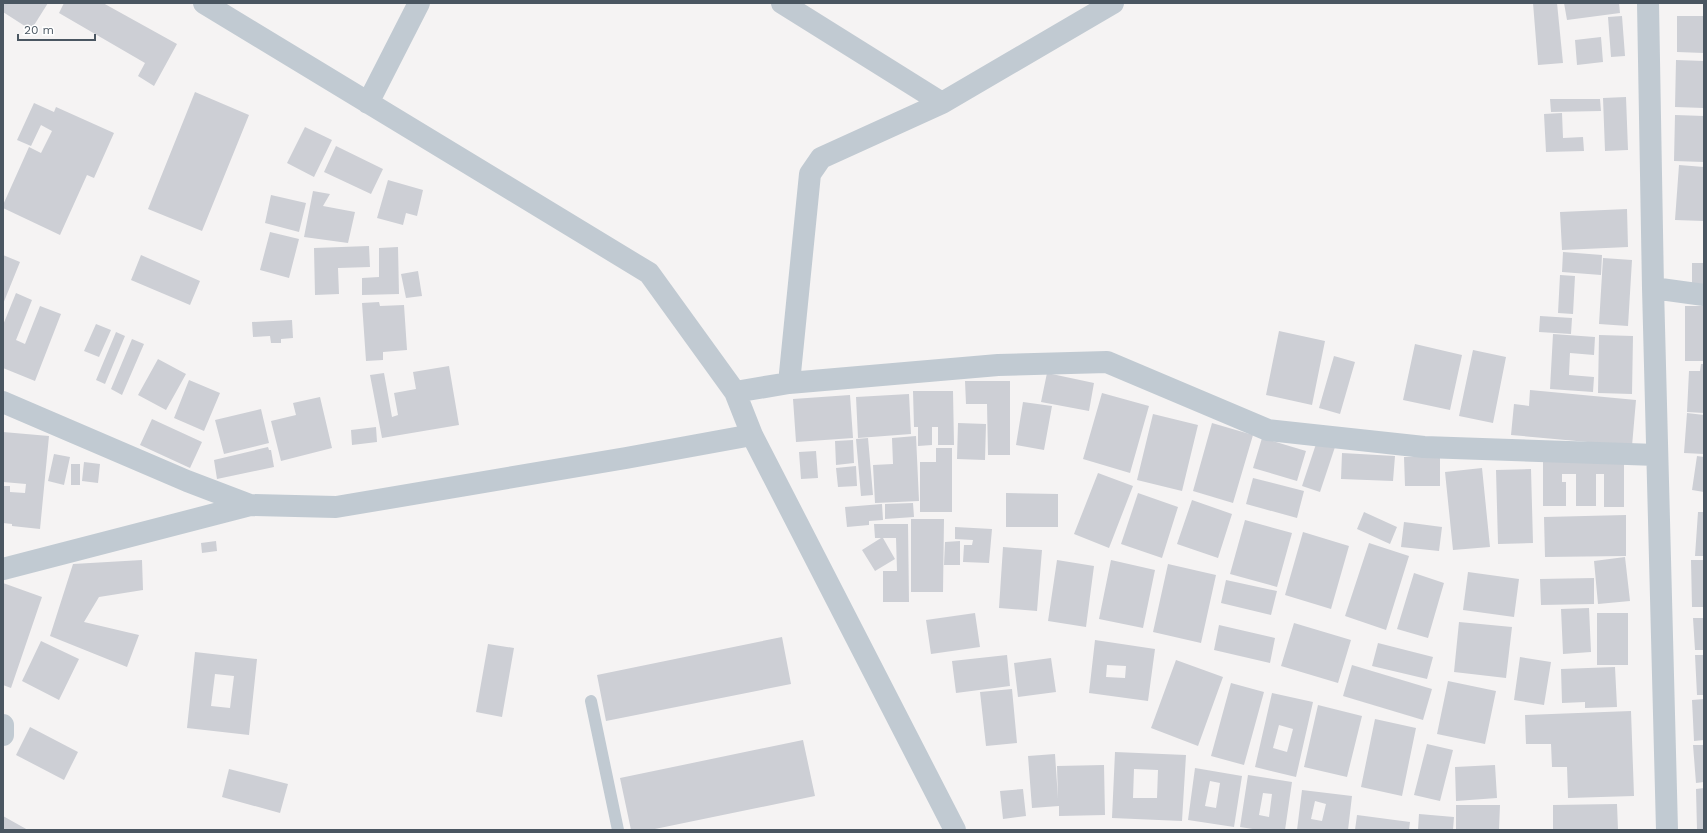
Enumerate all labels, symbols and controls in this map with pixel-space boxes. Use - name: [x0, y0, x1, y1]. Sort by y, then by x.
- scale bar: [18, 16, 95, 42]
- text: 20 m: [24, 23, 54, 37]

